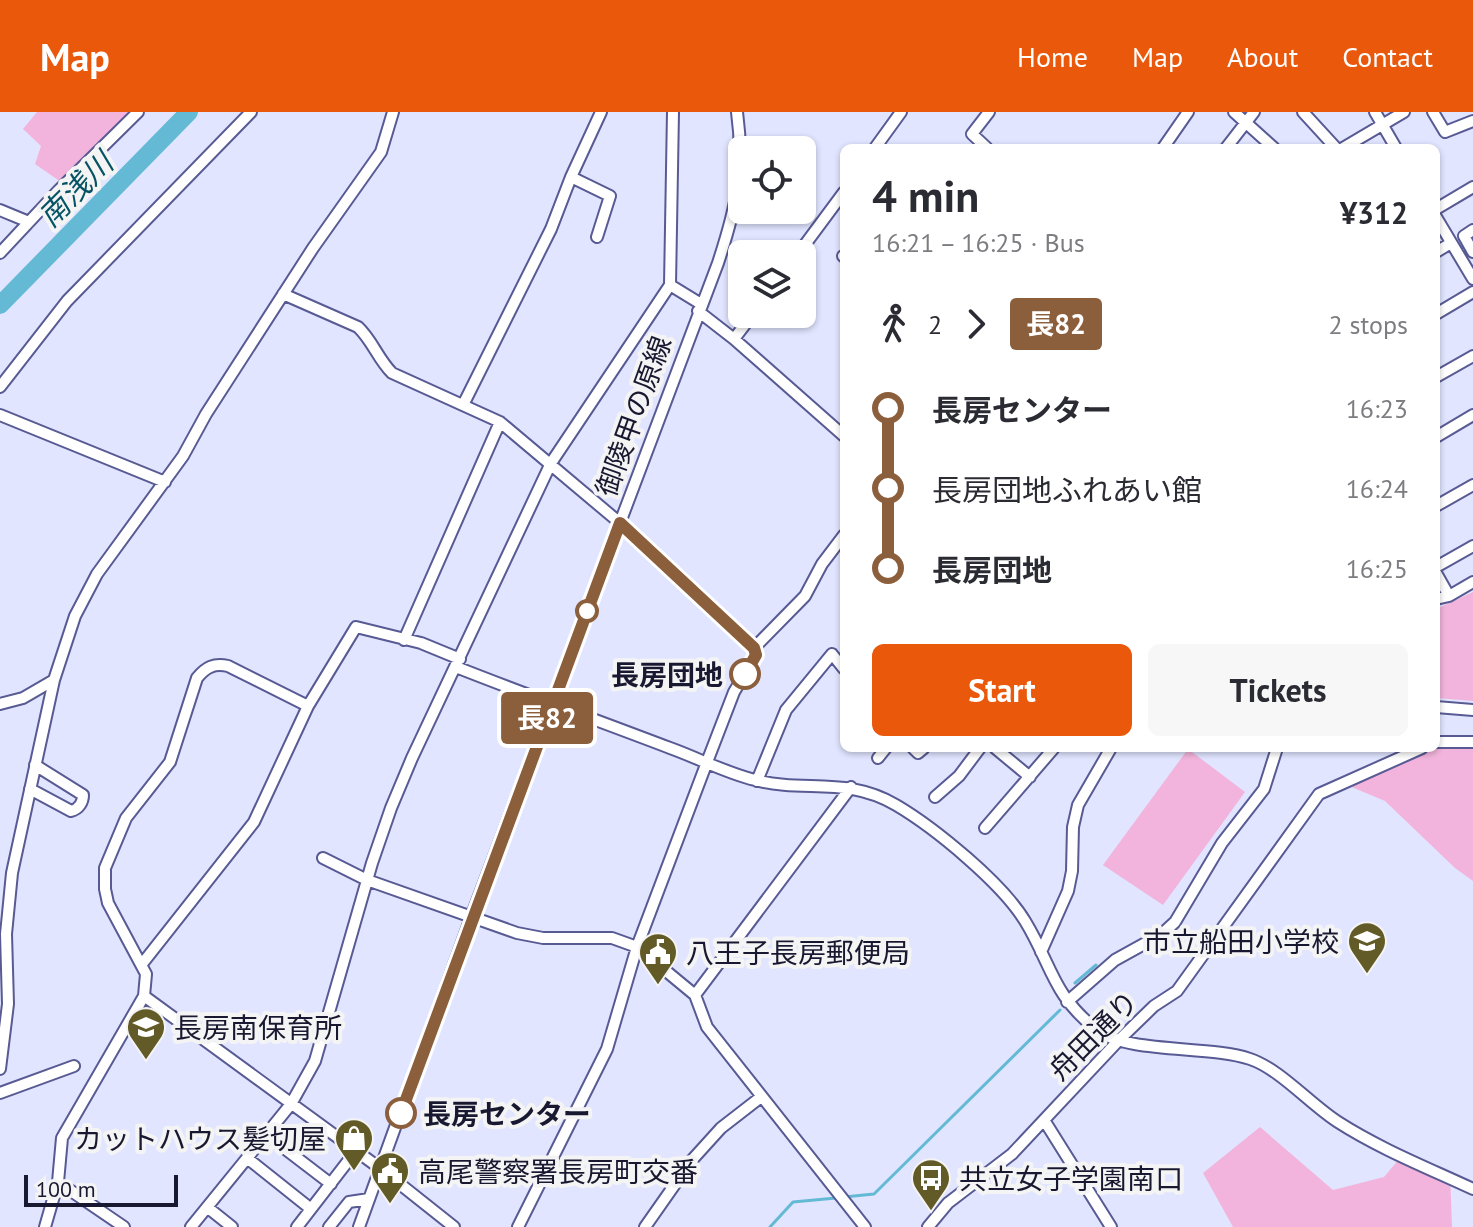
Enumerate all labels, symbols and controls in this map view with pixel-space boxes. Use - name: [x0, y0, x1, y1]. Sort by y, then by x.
- text: Map: [40, 32, 110, 81]
- text: Home: [1017, 38, 1088, 75]
- text: Map: [1132, 38, 1183, 75]
- text: About: [1227, 38, 1298, 75]
- text: Contact: [1342, 38, 1433, 75]
- map controls: [728, 136, 816, 328]
- button: locate: [728, 136, 816, 224]
- water label: 南浅川: [29, 141, 123, 235]
- text: 4 min: [872, 167, 979, 224]
- text: ¥312: [1340, 193, 1408, 232]
- text: 16:21 – 16:25 · Bus: [872, 226, 1085, 259]
- button: layers: [728, 240, 816, 328]
- icon: walk: [872, 302, 916, 346]
- icon: forward: [954, 302, 998, 346]
- text: 長82: [1026, 305, 1086, 342]
- text: 2: [928, 308, 942, 341]
- text: 2 stops: [1328, 308, 1408, 341]
- street label: 御陵甲の原線: [587, 331, 679, 501]
- text: 長房センター: [932, 390, 1112, 429]
- text: 16:23: [1346, 392, 1408, 425]
- text: 長房団地ふれあい館: [932, 470, 1202, 509]
- text: 16:24: [1346, 472, 1408, 505]
- text: 長房団地: [932, 550, 1052, 589]
- text: 16:25: [1346, 552, 1408, 585]
- unlabelled marker: [576, 600, 598, 622]
- button: Start: [872, 644, 1132, 736]
- button: Tickets: [1148, 644, 1408, 736]
- place label: 長房団地: [611, 656, 723, 693]
- marker: 長房団地: [730, 659, 760, 689]
- line badge: 長82: [501, 692, 593, 744]
- text: 長82: [517, 699, 577, 736]
- school or university icon: 市立船田小学校: [1346, 920, 1388, 975]
- place label: 市立船田小学校: [1143, 923, 1339, 960]
- public building icon: 八王子長房郵便局: [637, 931, 679, 986]
- place label: 八王子長房郵便局: [686, 934, 910, 971]
- street label: 舟田通り: [1040, 982, 1146, 1088]
- school or university icon: 長房南保育所: [125, 1006, 167, 1061]
- place label: 長房南保育所: [174, 1009, 342, 1046]
- place label: 長房センター: [423, 1095, 591, 1132]
- marker: 長房センター: [386, 1098, 416, 1128]
- shop icon: カットハウス髪切屋: [333, 1117, 375, 1172]
- place label: カットハウス髪切屋: [74, 1120, 326, 1157]
- public building icon: 高尾警察署長房町交番: [369, 1150, 411, 1205]
- place label: 高尾警察署長房町交番: [418, 1153, 698, 1190]
- bus stop icon: 共立女子学園南口: [910, 1157, 952, 1212]
- place label: 共立女子学園南口: [959, 1160, 1183, 1197]
- scale bar: [24, 1171, 178, 1207]
- text: 100 m: [36, 1175, 96, 1203]

